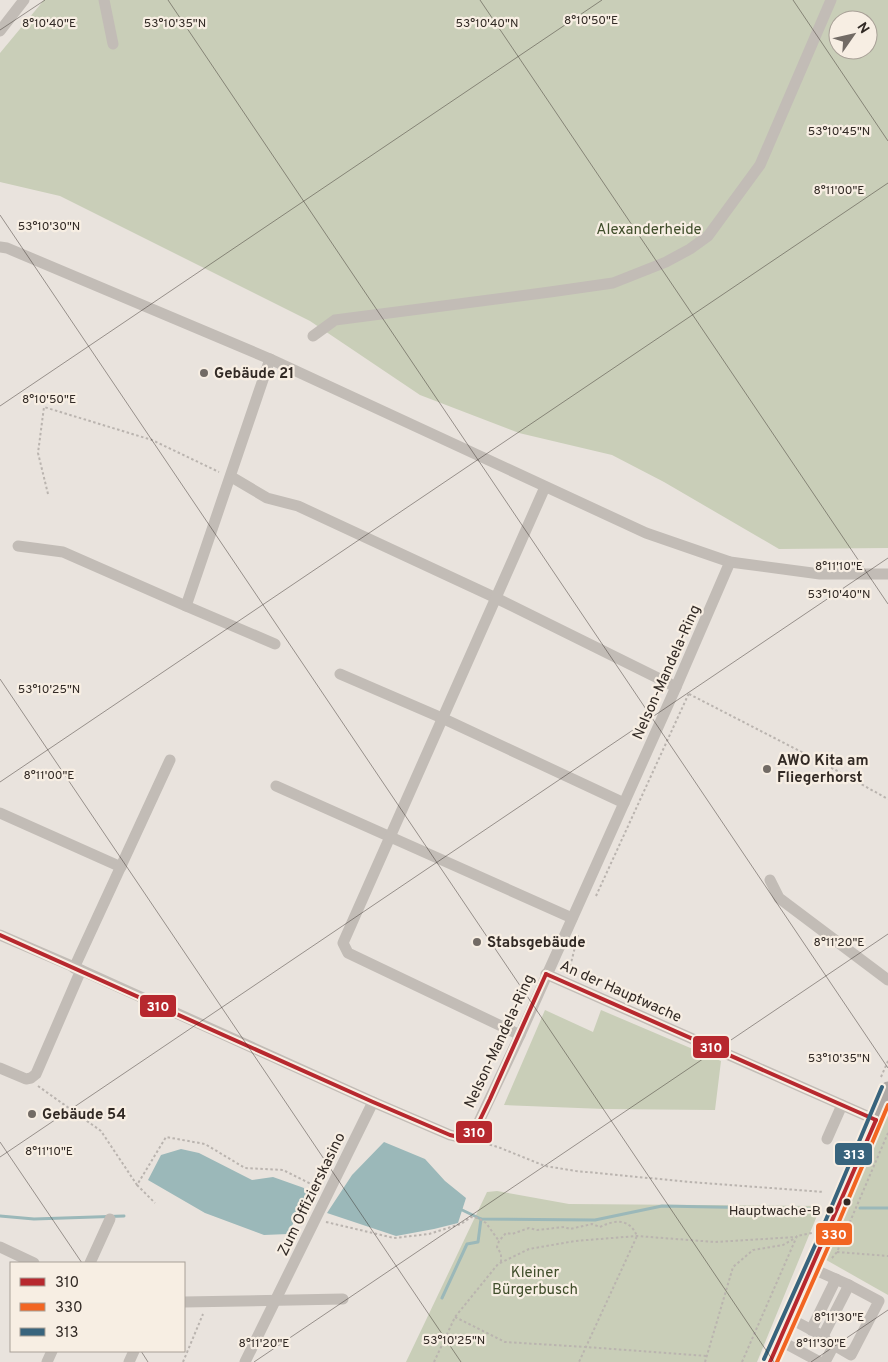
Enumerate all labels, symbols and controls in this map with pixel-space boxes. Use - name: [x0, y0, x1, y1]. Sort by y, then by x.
- north arrow: [828, 10, 878, 60]
- text: 8°10'50"E: [564, 13, 618, 29]
- text: 8°10'40"E: [22, 16, 76, 32]
- text: 53°10'35"N: [144, 16, 206, 32]
- text: 53°10'40"N: [456, 16, 518, 32]
- text: N: [853, 20, 872, 37]
- text: 53°10'45"N: [808, 124, 870, 140]
- text: 8°11'00"E: [813, 183, 865, 199]
- text: 53°10'30"N: [18, 219, 80, 235]
- park label: Alexanderheide: [596, 221, 702, 240]
- place label: Gebäude 21: [214, 365, 294, 384]
- marker: Gebäude 21: [198, 367, 210, 379]
- text: 8°10'50"E: [22, 392, 76, 408]
- text: 8°11'10"E: [815, 559, 863, 575]
- text: 53°10'40"N: [808, 587, 870, 603]
- street label: Nelson-Mandela-Ring: [629, 602, 706, 743]
- text: 53°10'25"N: [18, 682, 80, 698]
- place label: AWO Kita am Fliegerhorst: [777, 752, 869, 788]
- marker: AWO Kita am Fliegerhorst: [761, 763, 773, 775]
- text: 8°11'00"E: [23, 768, 75, 784]
- place label: Stabsgebäude: [487, 934, 586, 953]
- text: 8°11'20"E: [814, 935, 864, 951]
- marker: Stabsgebäude: [471, 936, 483, 948]
- street label: An der Hauptwache: [557, 957, 684, 1028]
- street label: Nelson-Mandela-Ring: [461, 972, 540, 1112]
- line badge: 310: [139, 994, 177, 1018]
- text: 310: [146, 999, 170, 1016]
- line badge: 310: [692, 1035, 730, 1059]
- text: 310: [699, 1040, 723, 1057]
- text: 53°10'35"N: [808, 1051, 870, 1067]
- place label: Gebäude 54: [42, 1106, 126, 1125]
- marker: Gebäude 54: [26, 1108, 38, 1120]
- line badge: 310: [455, 1120, 493, 1144]
- text: 310: [462, 1125, 486, 1142]
- street label: Zum Offizierskasino: [274, 1130, 350, 1259]
- line badge: 313: [834, 1142, 873, 1166]
- text: 8°11'10"E: [25, 1144, 73, 1160]
- text: 313: [843, 1147, 865, 1164]
- unlabelled marker: [842, 1197, 852, 1207]
- place label: Hauptwache-B: [729, 1203, 821, 1220]
- marker: Hauptwache-B: [825, 1205, 835, 1215]
- line badge: 330: [815, 1222, 853, 1246]
- text: 330: [821, 1227, 847, 1244]
- legend: [10, 1262, 185, 1352]
- park label: Kleiner Bürgerbusch: [492, 1264, 578, 1300]
- text: 310: [55, 1274, 79, 1293]
- text: 330: [55, 1299, 83, 1318]
- text: 8°11'30"E: [814, 1310, 864, 1326]
- text: 313: [55, 1324, 79, 1343]
- text: 53°10'25"N: [423, 1333, 485, 1349]
- text: 8°11'20"E: [239, 1336, 289, 1352]
- text: 8°11'30"E: [796, 1336, 846, 1352]

